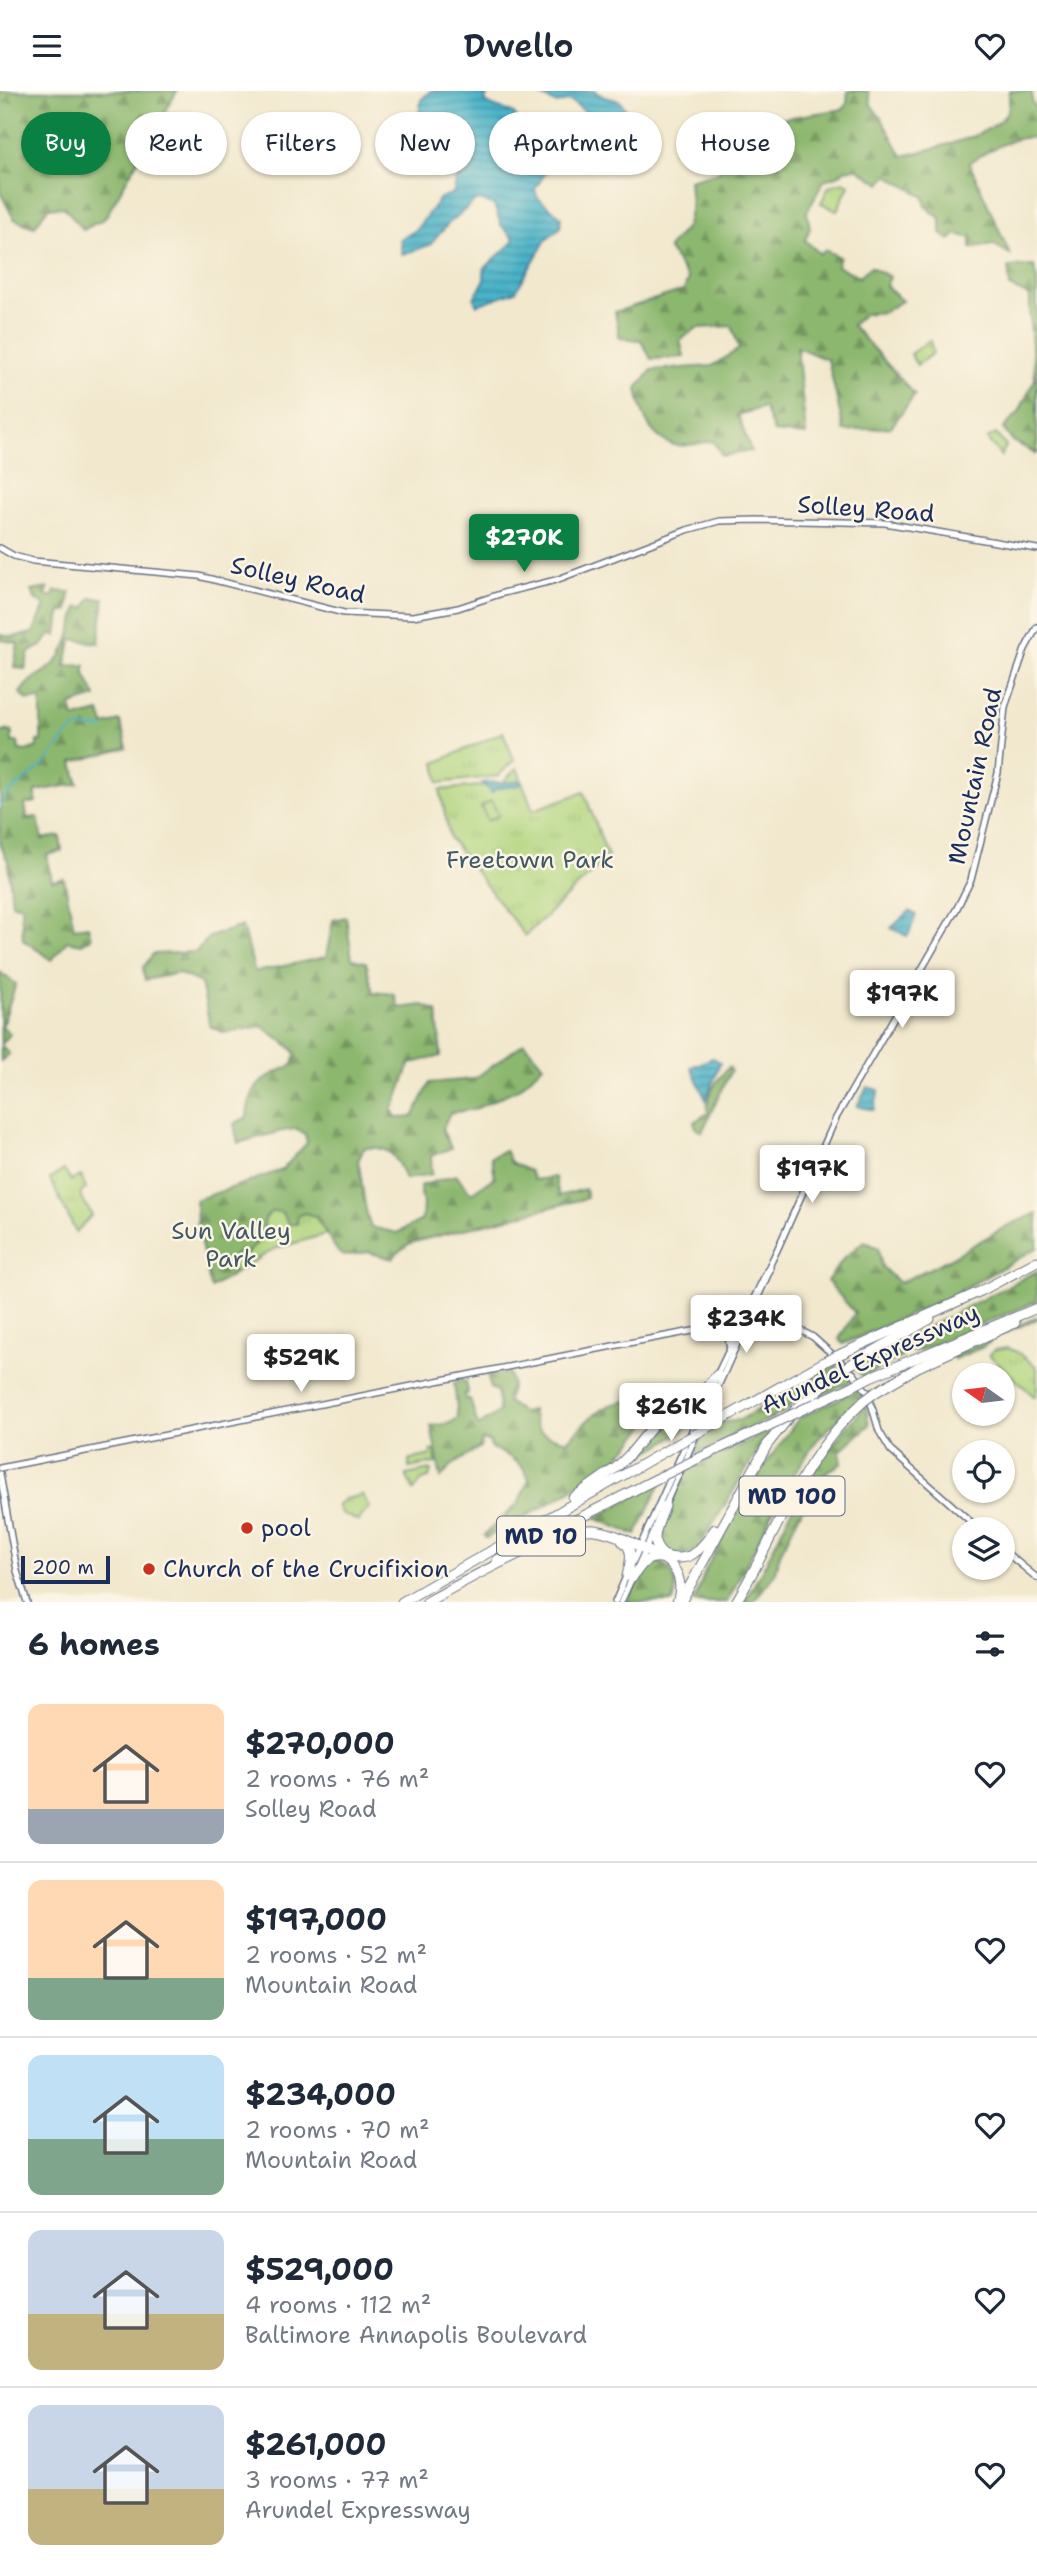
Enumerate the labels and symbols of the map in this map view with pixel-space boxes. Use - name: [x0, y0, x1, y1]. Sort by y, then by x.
- street label: Solley Road: [796, 488, 936, 530]
- pin: $270K: [475, 515, 573, 574]
- street label: Solley Road: [228, 549, 368, 611]
- street label: Mountain Road: [941, 685, 1009, 867]
- park label: Freetown Park: [446, 844, 614, 876]
- pin: $197K: [853, 971, 951, 1030]
- pin: $197K: [763, 1145, 861, 1205]
- park label: Sun Valley Park: [171, 1215, 291, 1275]
- pin: $234K: [697, 1295, 795, 1355]
- street label: Arundel Expressway: [756, 1296, 984, 1422]
- pin: $529K: [252, 1335, 350, 1394]
- north arrow: [952, 1363, 1015, 1426]
- pin: $261K: [622, 1383, 720, 1443]
- road number: MD 100: [740, 1477, 844, 1515]
- place label: pool: [261, 1512, 312, 1544]
- road number: MD 10: [497, 1517, 585, 1555]
- marker: pool: [239, 1520, 255, 1536]
- scale bar: [21, 1553, 110, 1585]
- place label: Church of the Crucifixion: [163, 1553, 449, 1585]
- marker: Church of the Crucifixion: [141, 1561, 157, 1577]

